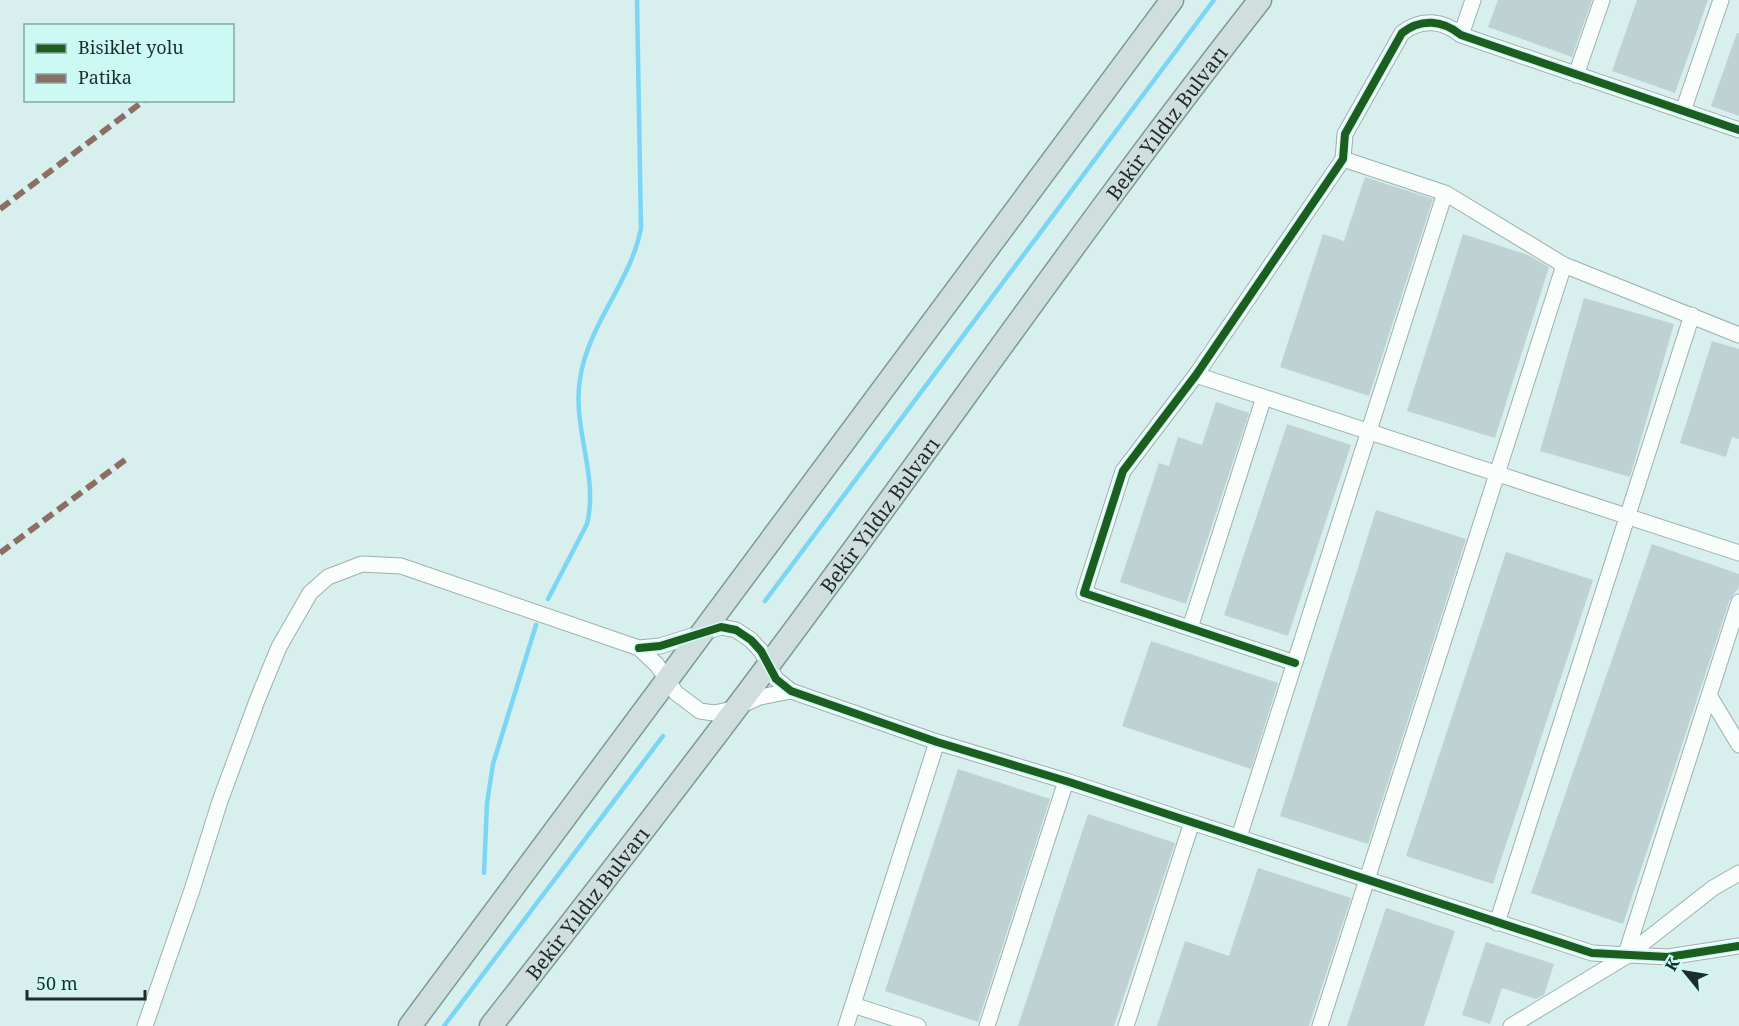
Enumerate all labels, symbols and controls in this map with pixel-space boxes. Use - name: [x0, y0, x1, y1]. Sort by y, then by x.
- legend: [24, 24, 234, 102]
- text: Bisiklet yolu: [78, 35, 184, 59]
- street label: Bekir Yıldız Bulvarı: [1099, 39, 1234, 205]
- text: Patika: [78, 65, 132, 89]
- street label: Bekir Yıldız Bulvarı: [813, 431, 945, 598]
- street label: Bekir Yıldız Bulvarı: [519, 821, 655, 985]
- north arrow: [1655, 942, 1715, 1002]
- text: K: [1660, 954, 1685, 975]
- scale bar: [27, 963, 146, 1001]
- text: 50 m: [36, 971, 78, 995]

